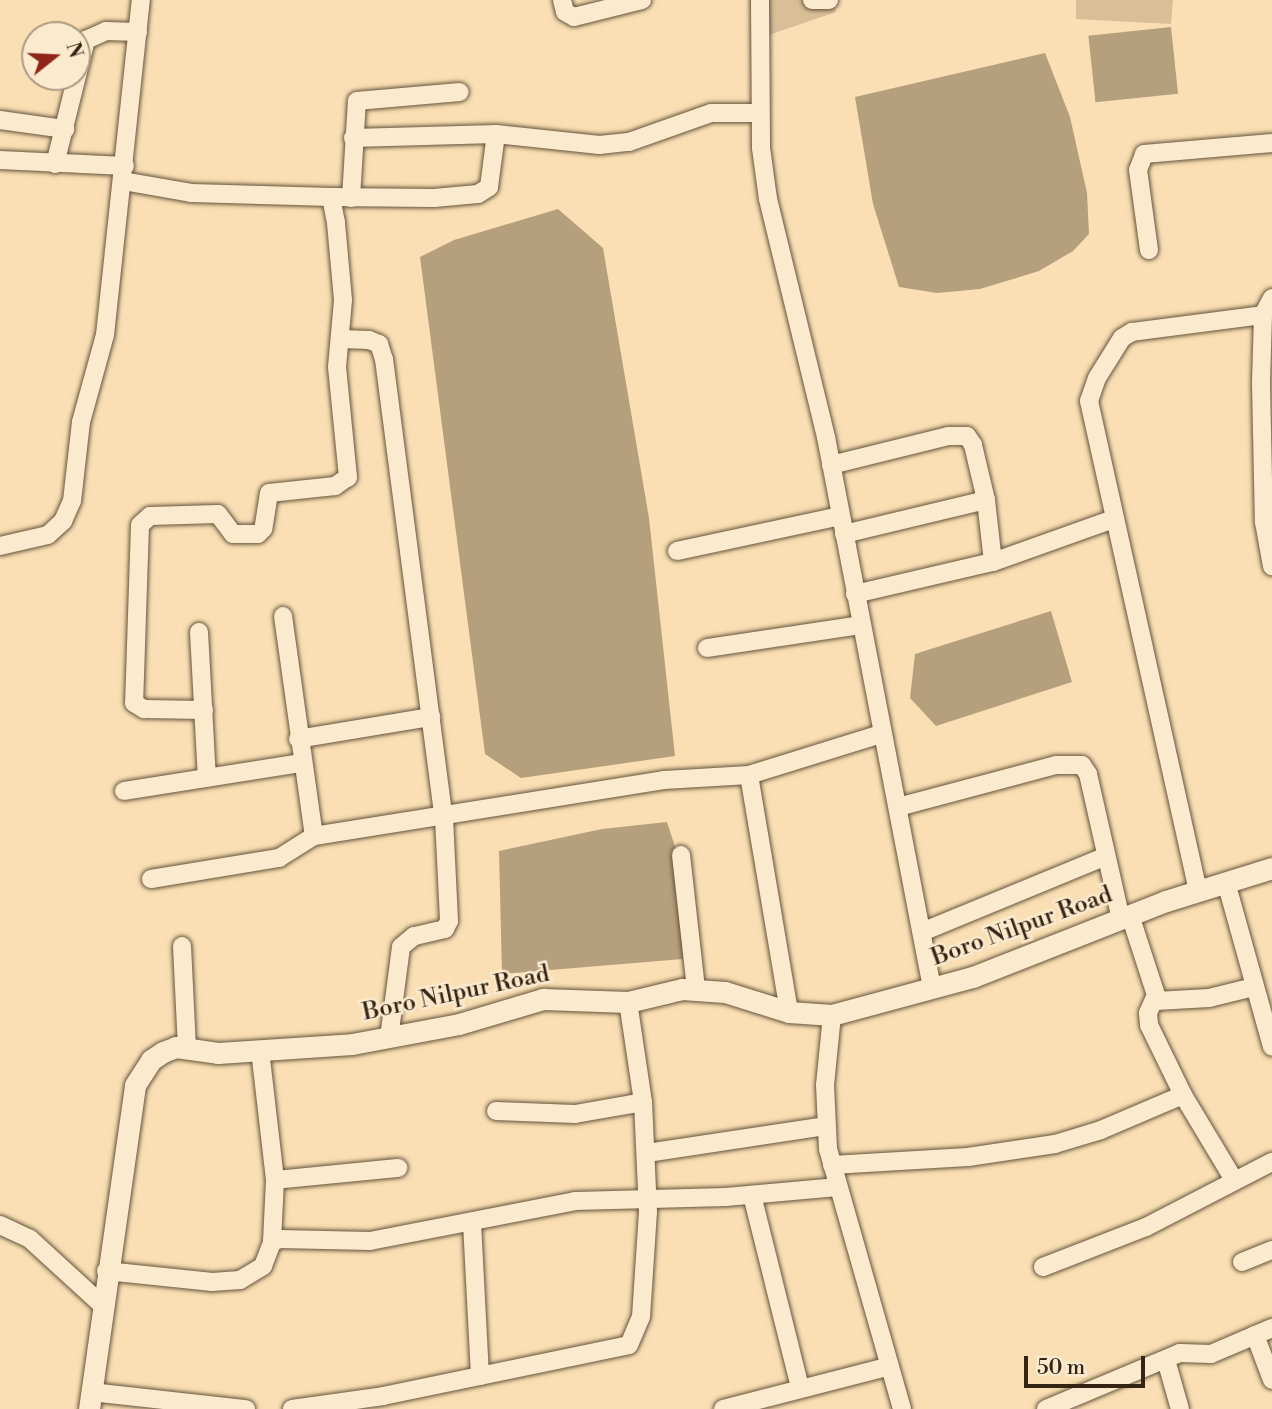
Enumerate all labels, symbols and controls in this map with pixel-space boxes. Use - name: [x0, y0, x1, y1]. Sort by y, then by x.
- north arrow: [21, 21, 91, 91]
- text: N: [60, 39, 88, 61]
- street label: Boro Nilpur Road: [928, 881, 1116, 973]
- street label: Boro Nilpur Road: [360, 960, 552, 1028]
- scale bar: [1027, 1342, 1148, 1386]
- text: 50 m: [1037, 1355, 1085, 1381]

